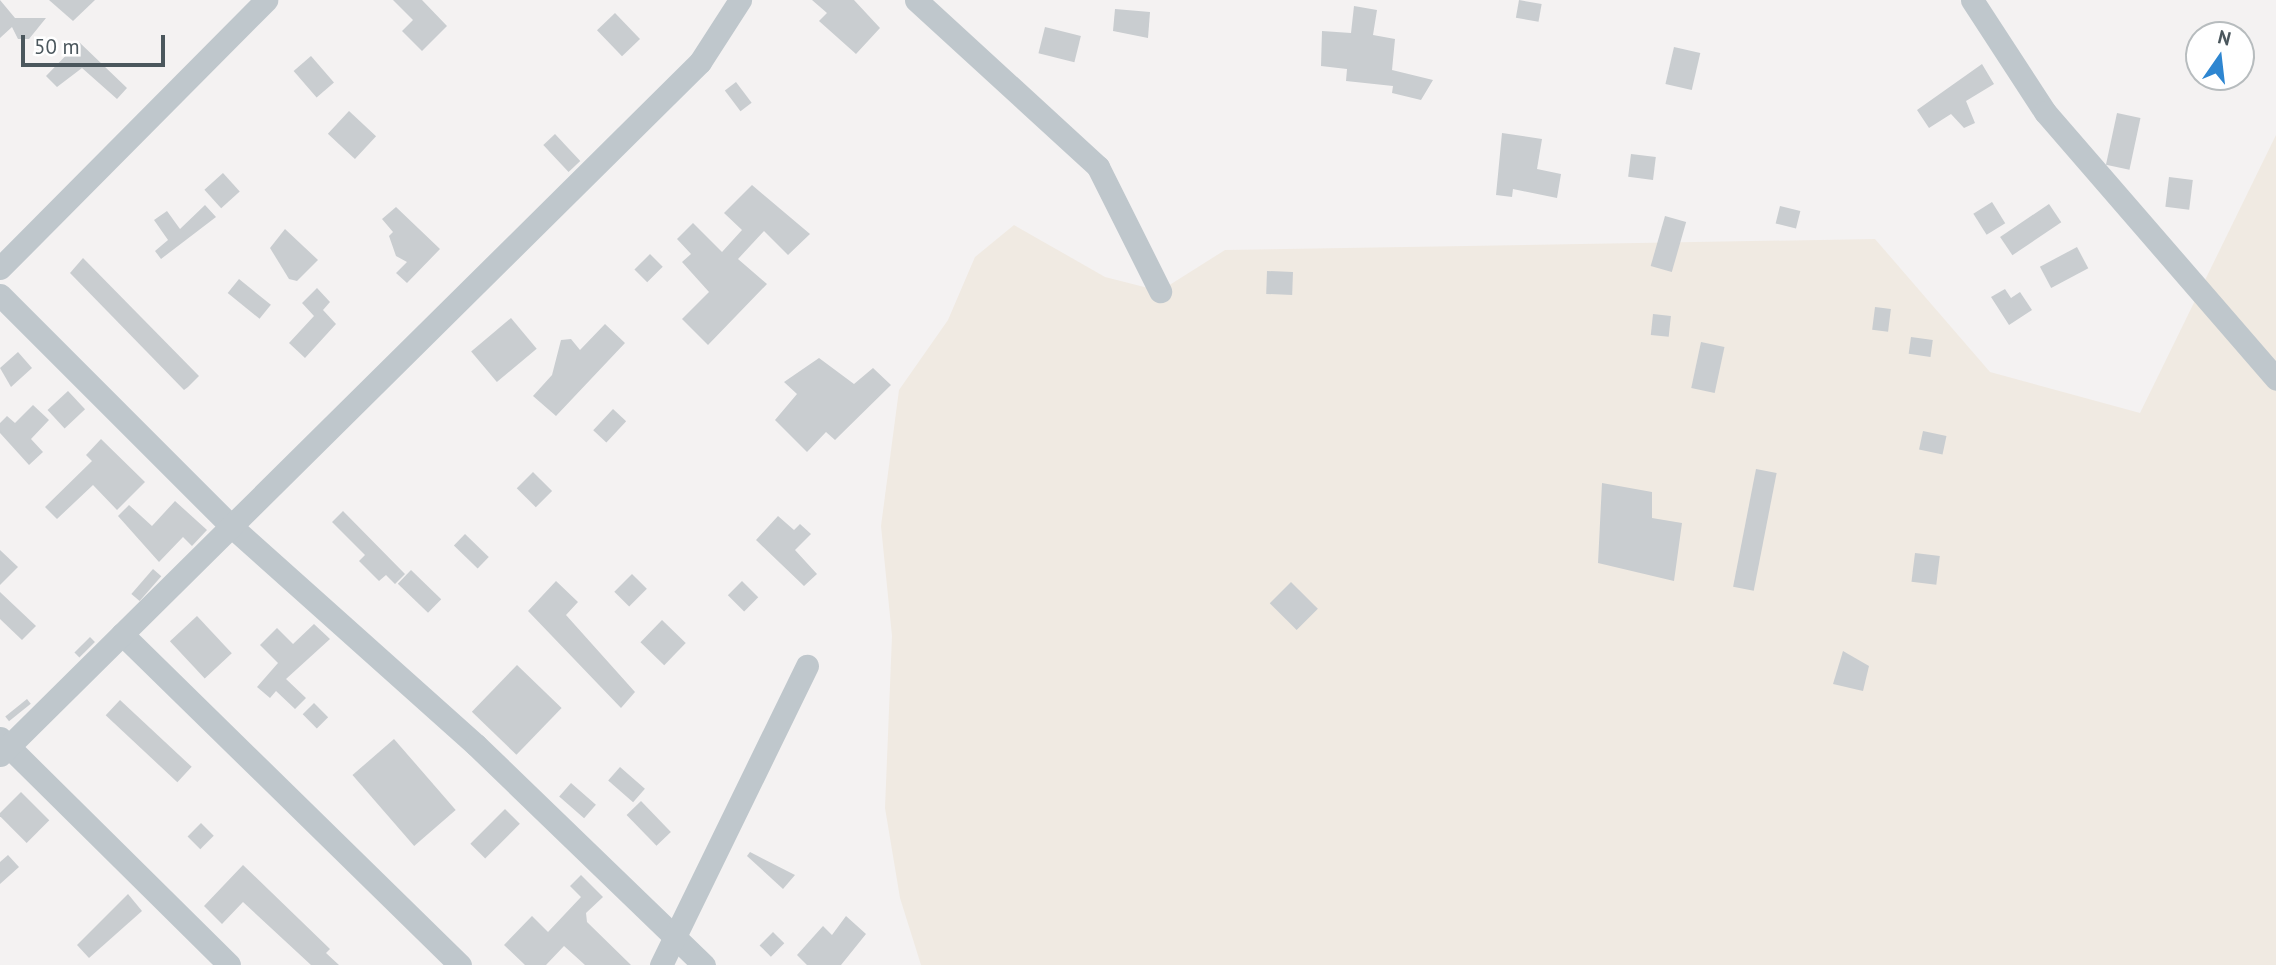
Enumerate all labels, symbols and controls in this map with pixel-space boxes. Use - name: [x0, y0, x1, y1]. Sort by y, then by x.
- scale bar: [24, 21, 168, 65]
- north arrow: [2185, 21, 2255, 91]
- text: N: [2216, 24, 2234, 51]
- text: 50 m: [34, 33, 80, 60]

